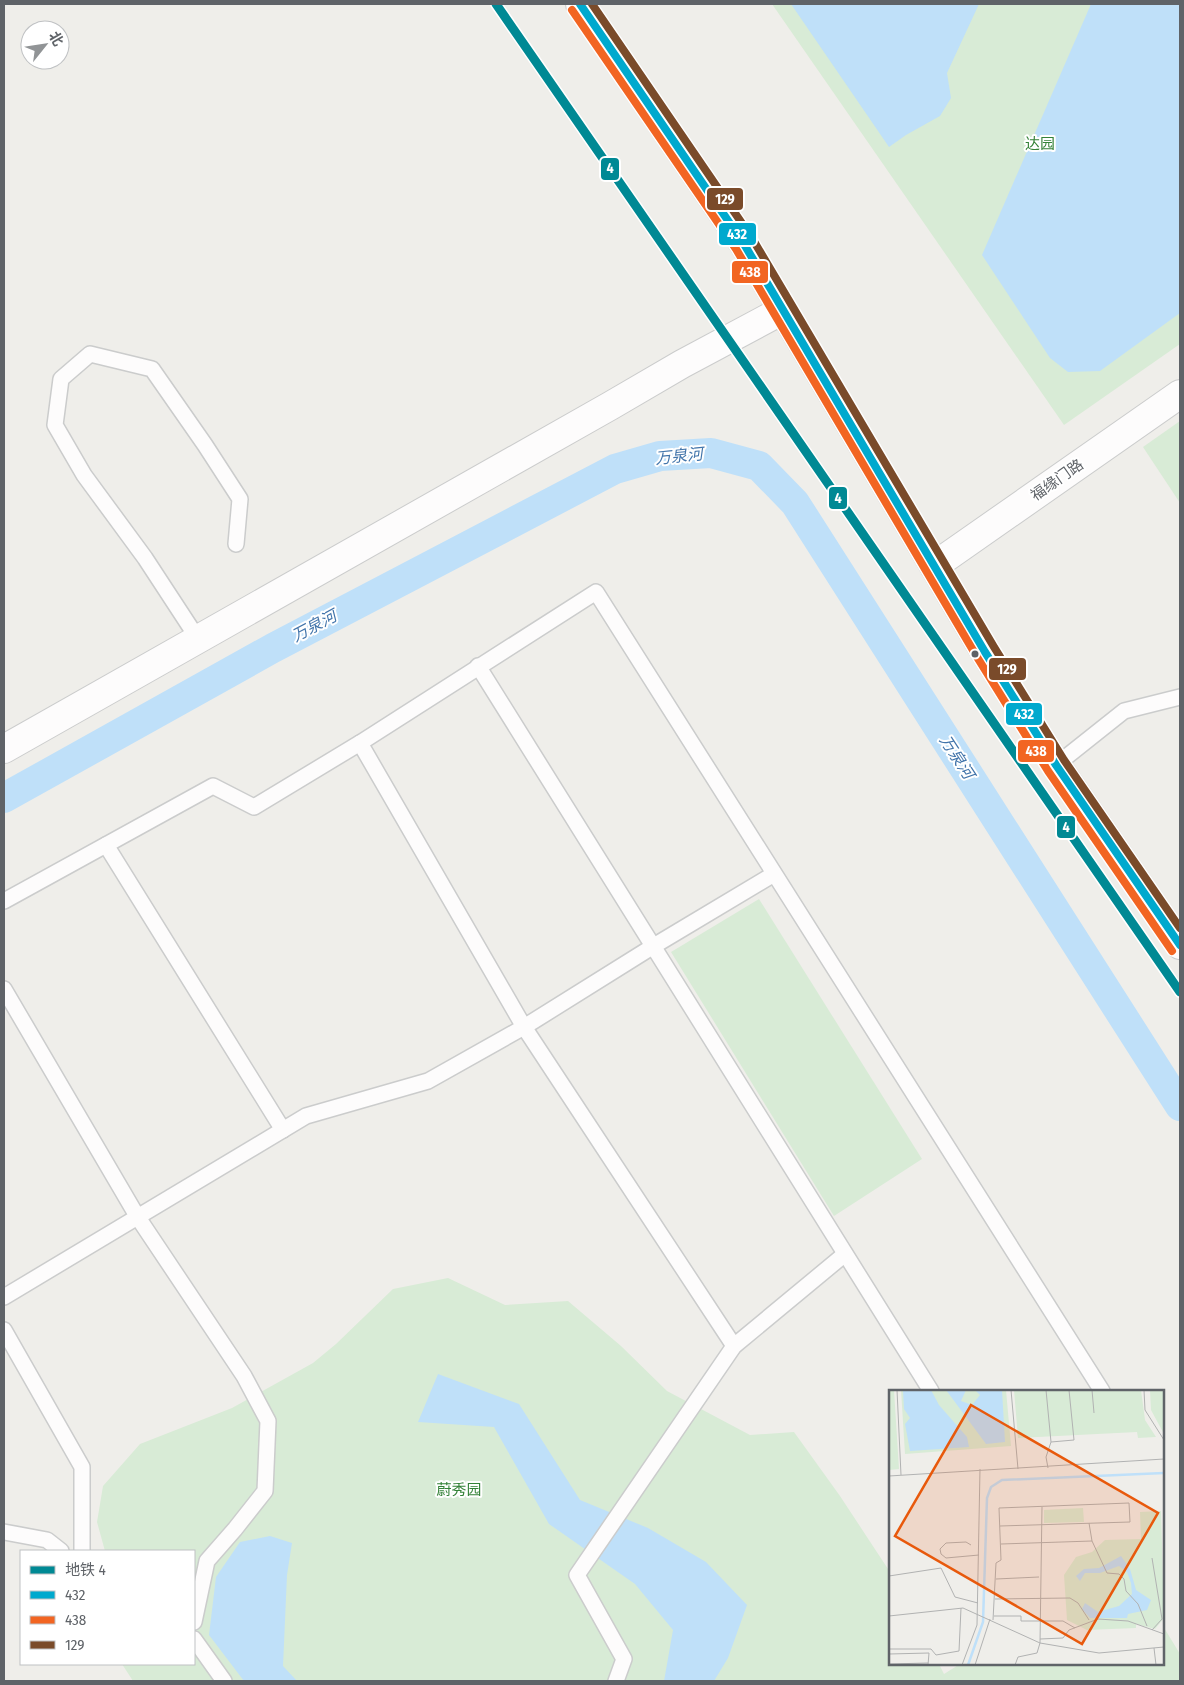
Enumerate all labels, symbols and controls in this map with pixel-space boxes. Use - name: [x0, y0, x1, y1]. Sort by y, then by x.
- north arrow: [20, 20, 70, 70]
- text: 北: [45, 28, 67, 49]
- park label: 达园: [1025, 135, 1055, 153]
- line badge: 4: [600, 157, 620, 181]
- text: 4: [606, 160, 614, 177]
- line badge: 129: [706, 187, 744, 211]
- text: 129: [715, 191, 735, 208]
- line badge: 432: [718, 222, 757, 246]
- text: 432: [727, 226, 748, 243]
- line badge: 438: [731, 260, 769, 284]
- text: 438: [739, 264, 761, 281]
- water label: 万泉河: [654, 444, 707, 468]
- street label: 福缘门路: [1027, 455, 1087, 505]
- line badge: 4: [828, 486, 848, 510]
- text: 4: [834, 490, 842, 507]
- water label: 万泉河: [288, 605, 342, 646]
- unlabelled marker: [970, 649, 980, 659]
- line badge: 129: [988, 657, 1027, 681]
- text: 129: [997, 661, 1017, 678]
- line badge: 432: [1005, 702, 1043, 726]
- text: 432: [1014, 706, 1035, 723]
- water label: 万泉河: [936, 732, 980, 785]
- line badge: 438: [1017, 739, 1055, 763]
- text: 438: [1025, 743, 1047, 760]
- line badge: 4: [1056, 815, 1076, 839]
- text: 4: [1062, 819, 1070, 836]
- inset map: [889, 1390, 1164, 1665]
- park label: 蔚秀园: [436, 1481, 482, 1499]
- legend: [20, 1550, 195, 1665]
- text: 地铁 4: [65, 1561, 106, 1579]
- text: 432: [65, 1586, 86, 1604]
- text: 438: [65, 1611, 86, 1629]
- text: 129: [65, 1636, 85, 1654]

